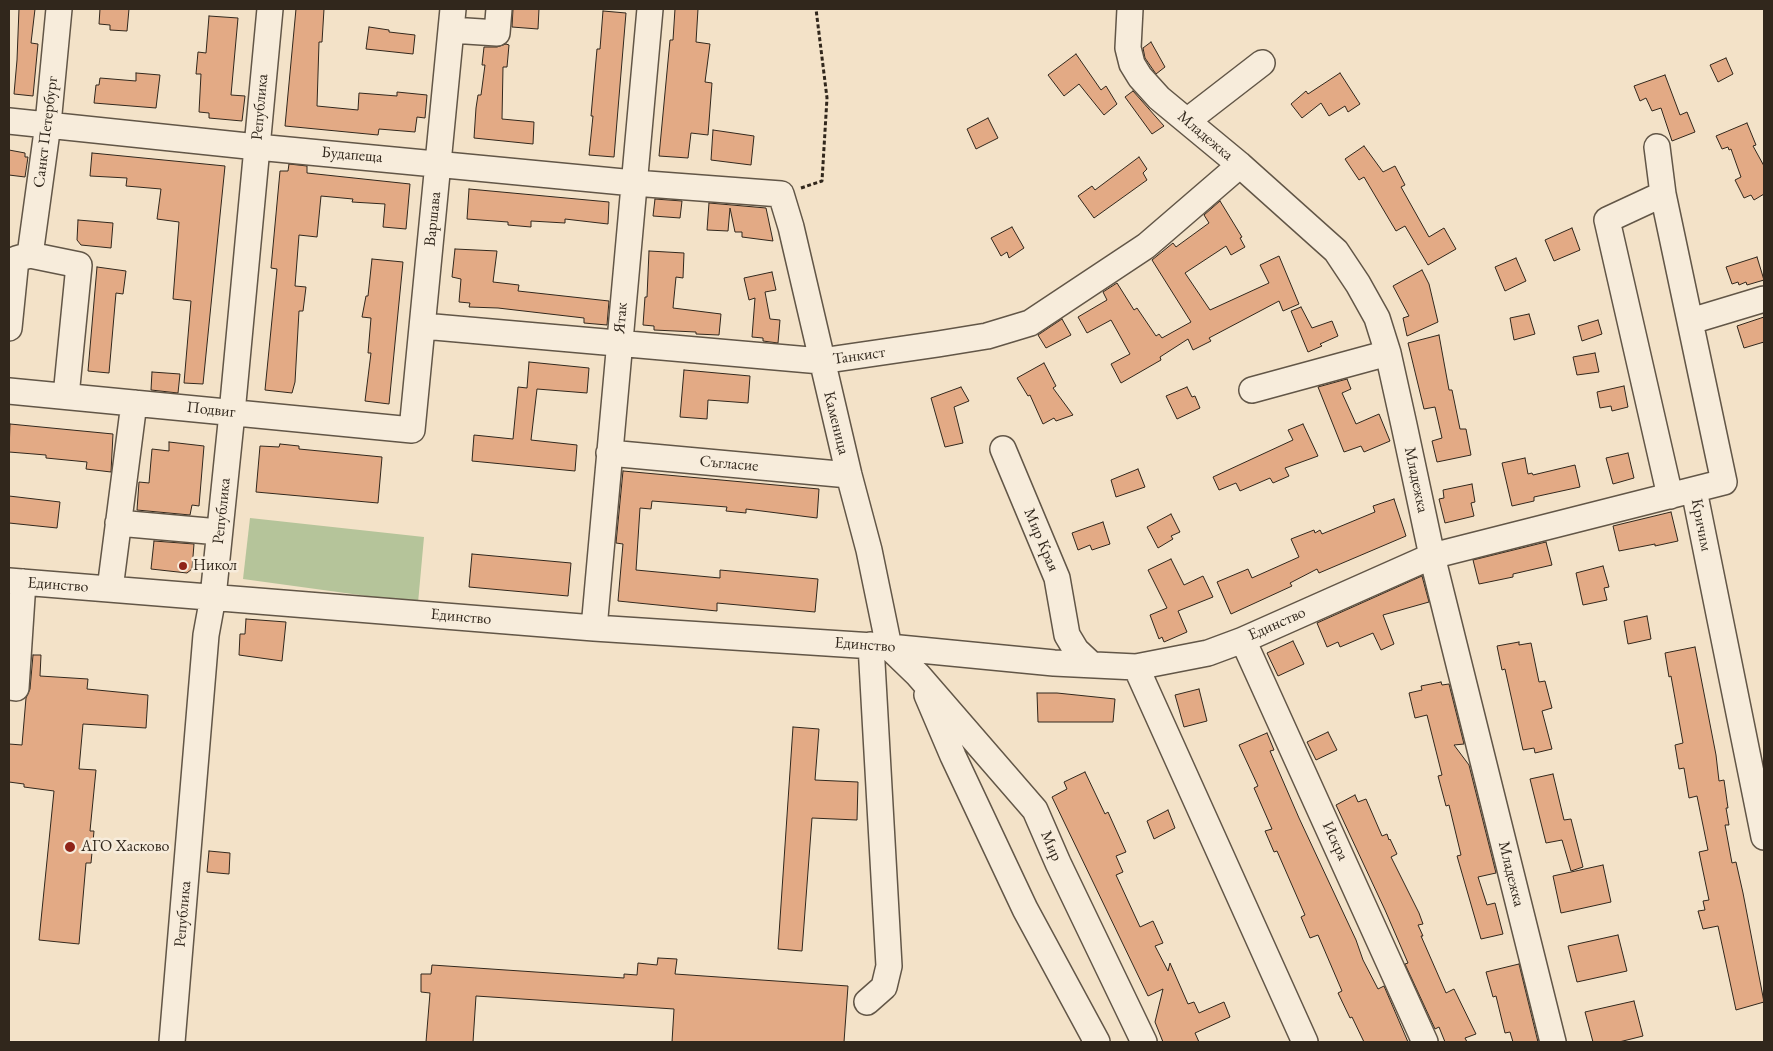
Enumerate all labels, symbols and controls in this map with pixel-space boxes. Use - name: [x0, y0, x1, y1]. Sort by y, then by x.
- street label: Република: [248, 73, 272, 141]
- street label: Санкт Петербург: [30, 75, 62, 189]
- street label: Младежка: [1173, 107, 1237, 165]
- street label: Будапеща: [321, 143, 383, 167]
- street label: Варшава: [421, 191, 445, 247]
- street label: Ятак: [610, 302, 632, 334]
- street label: Танкист: [831, 343, 887, 369]
- street label: Каменица: [819, 389, 853, 457]
- street label: Подвиг: [186, 398, 236, 422]
- street label: Младежка: [1400, 445, 1432, 515]
- street label: Съгласие: [699, 452, 759, 476]
- street label: Република: [209, 477, 235, 545]
- street label: Кричим: [1687, 497, 1715, 553]
- street label: Мир Края: [1019, 506, 1063, 574]
- place label: Никол: [193, 556, 237, 576]
- marker: Никол: [177, 560, 189, 572]
- street label: Единство: [27, 573, 89, 597]
- street label: Единство: [1245, 603, 1309, 645]
- street label: Единство: [430, 605, 492, 629]
- street label: Единство: [834, 633, 896, 657]
- street label: Искра: [1318, 818, 1352, 864]
- street label: Мир: [1036, 828, 1066, 864]
- place label: АГО Хасково: [81, 837, 169, 857]
- street label: Младежка: [1494, 839, 1528, 909]
- marker: АГО Хасково: [63, 840, 77, 854]
- street label: Република: [171, 880, 195, 948]

